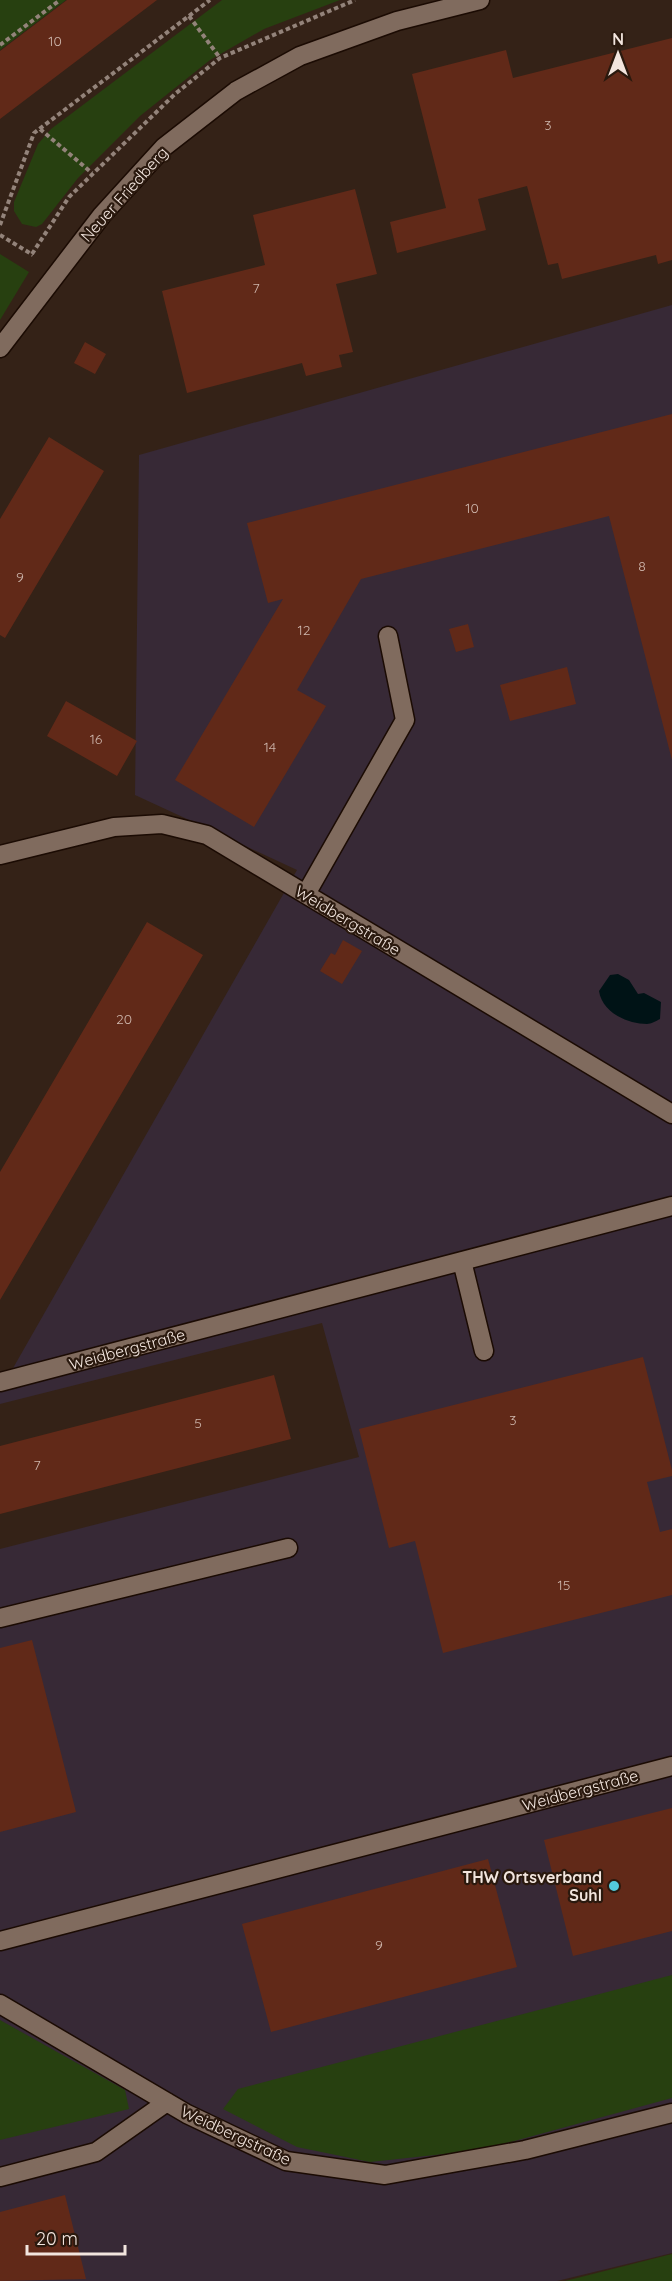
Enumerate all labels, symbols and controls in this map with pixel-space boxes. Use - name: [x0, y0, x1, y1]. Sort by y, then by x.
- north arrow: [588, 24, 648, 84]
- text: N: [612, 29, 624, 49]
- house number: 10: [48, 32, 62, 50]
- house number: 3: [544, 116, 552, 134]
- street label: Neuer Friedberg: [76, 142, 172, 246]
- house number: 7: [252, 279, 260, 297]
- house number: 10: [465, 499, 479, 517]
- house number: 8: [638, 557, 646, 575]
- house number: 9: [16, 568, 24, 586]
- house number: 12: [298, 621, 311, 639]
- house number: 16: [90, 730, 103, 748]
- house number: 14: [264, 738, 276, 756]
- street label: Weidbergstraße: [292, 881, 404, 959]
- house number: 20: [116, 1010, 132, 1028]
- street label: Weidbergstraße: [67, 1324, 187, 1374]
- house number: 3: [509, 1411, 517, 1429]
- house number: 5: [194, 1414, 202, 1432]
- house number: 7: [33, 1456, 41, 1474]
- house number: 15: [558, 1576, 570, 1594]
- street label: Weidbergstraße: [520, 1765, 640, 1815]
- place label: THW Ortsverband Suhl: [462, 1867, 602, 1905]
- marker: THW Ortsverband Suhl: [607, 1879, 621, 1893]
- house number: 9: [375, 1936, 383, 1954]
- street label: Weidbergstraße: [178, 2101, 294, 2169]
- scale bar: [27, 2218, 124, 2256]
- text: 20 m: [36, 2227, 78, 2250]

